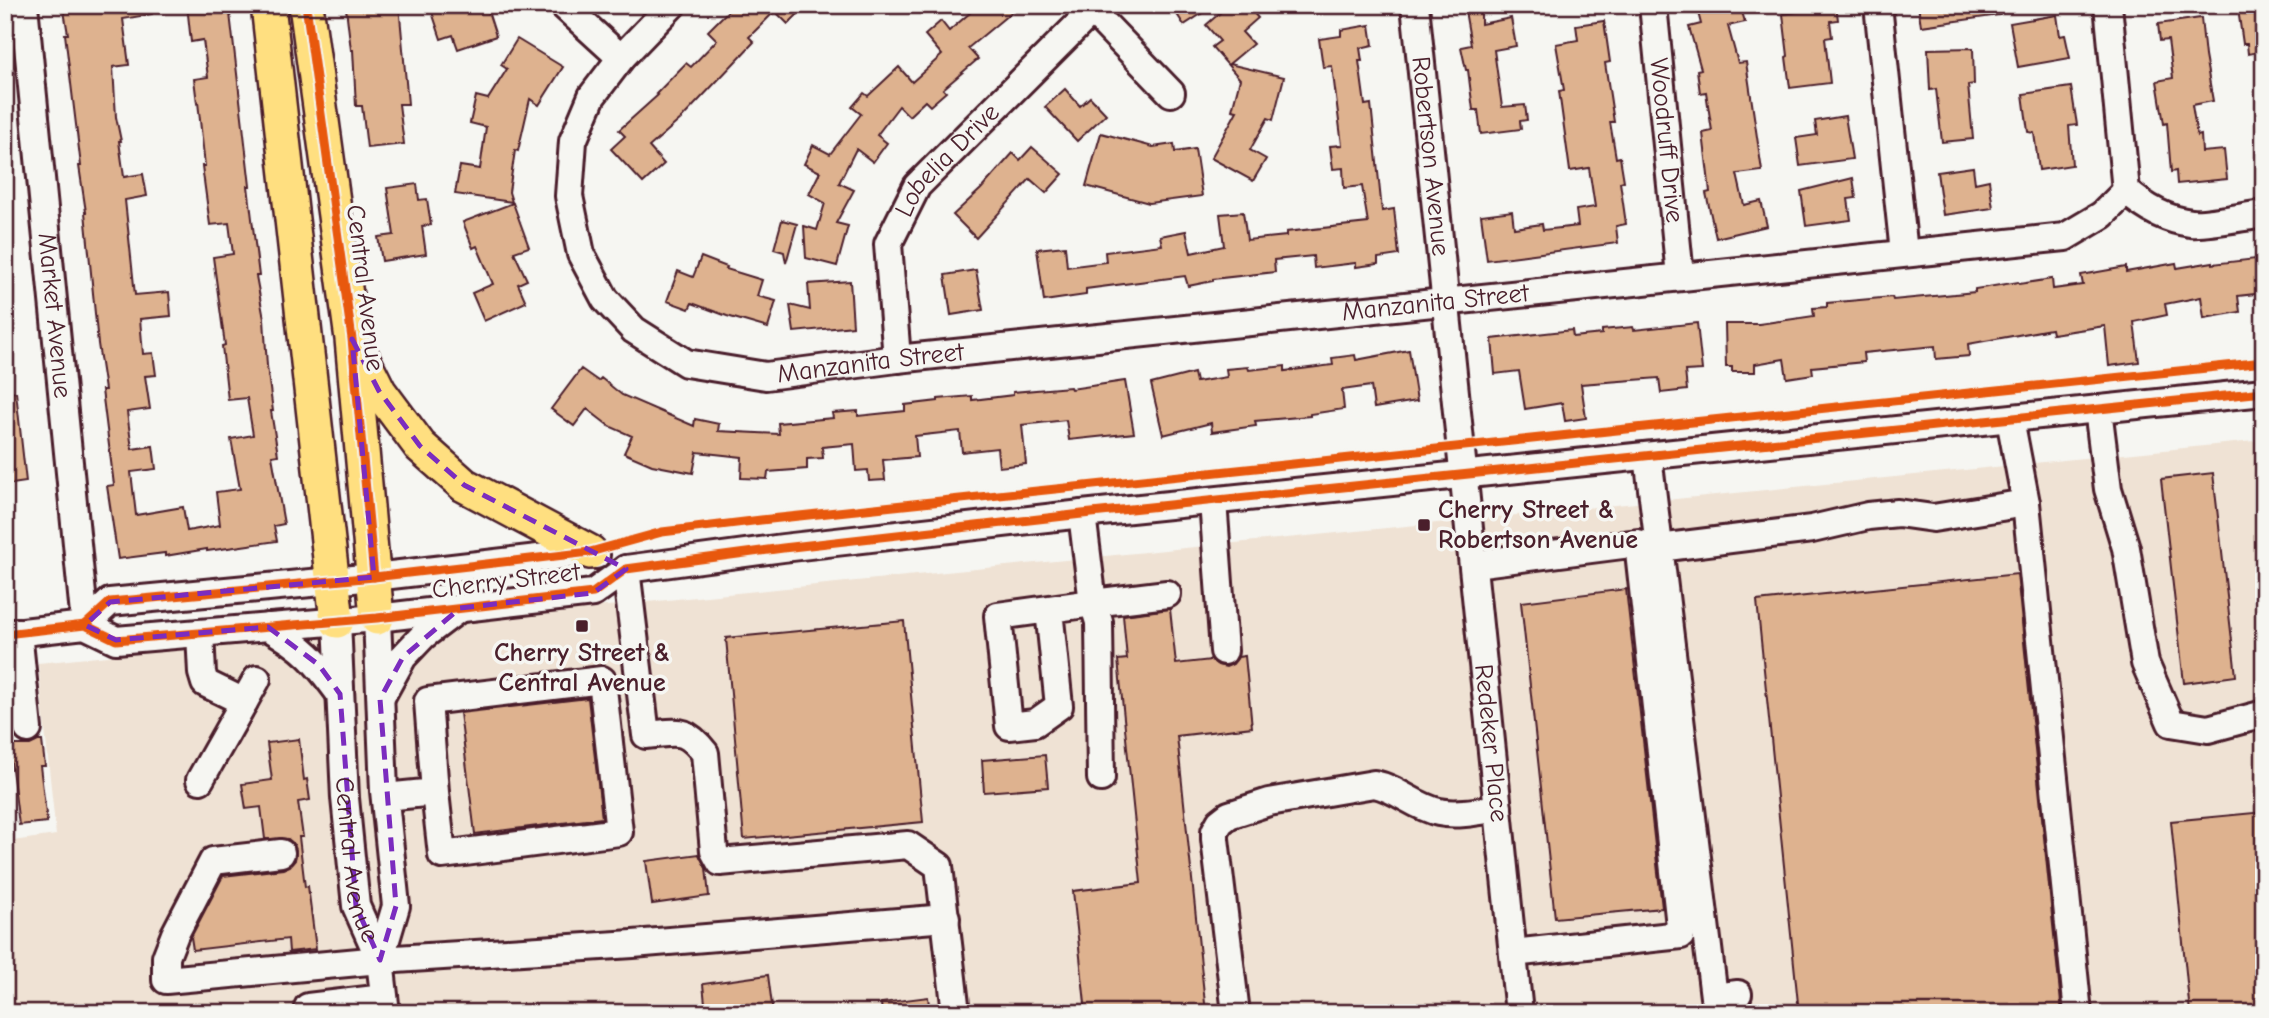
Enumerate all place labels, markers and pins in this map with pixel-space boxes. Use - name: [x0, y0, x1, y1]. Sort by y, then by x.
- place label: Cherry Street & Robertson Avenue: [1438, 495, 1638, 555]
- marker: Cherry Street & Robertson Avenue: [1416, 517, 1432, 533]
- marker: Cherry Street & Central Avenue: [574, 618, 590, 634]
- place label: Cherry Street & Central Avenue: [494, 638, 670, 698]

